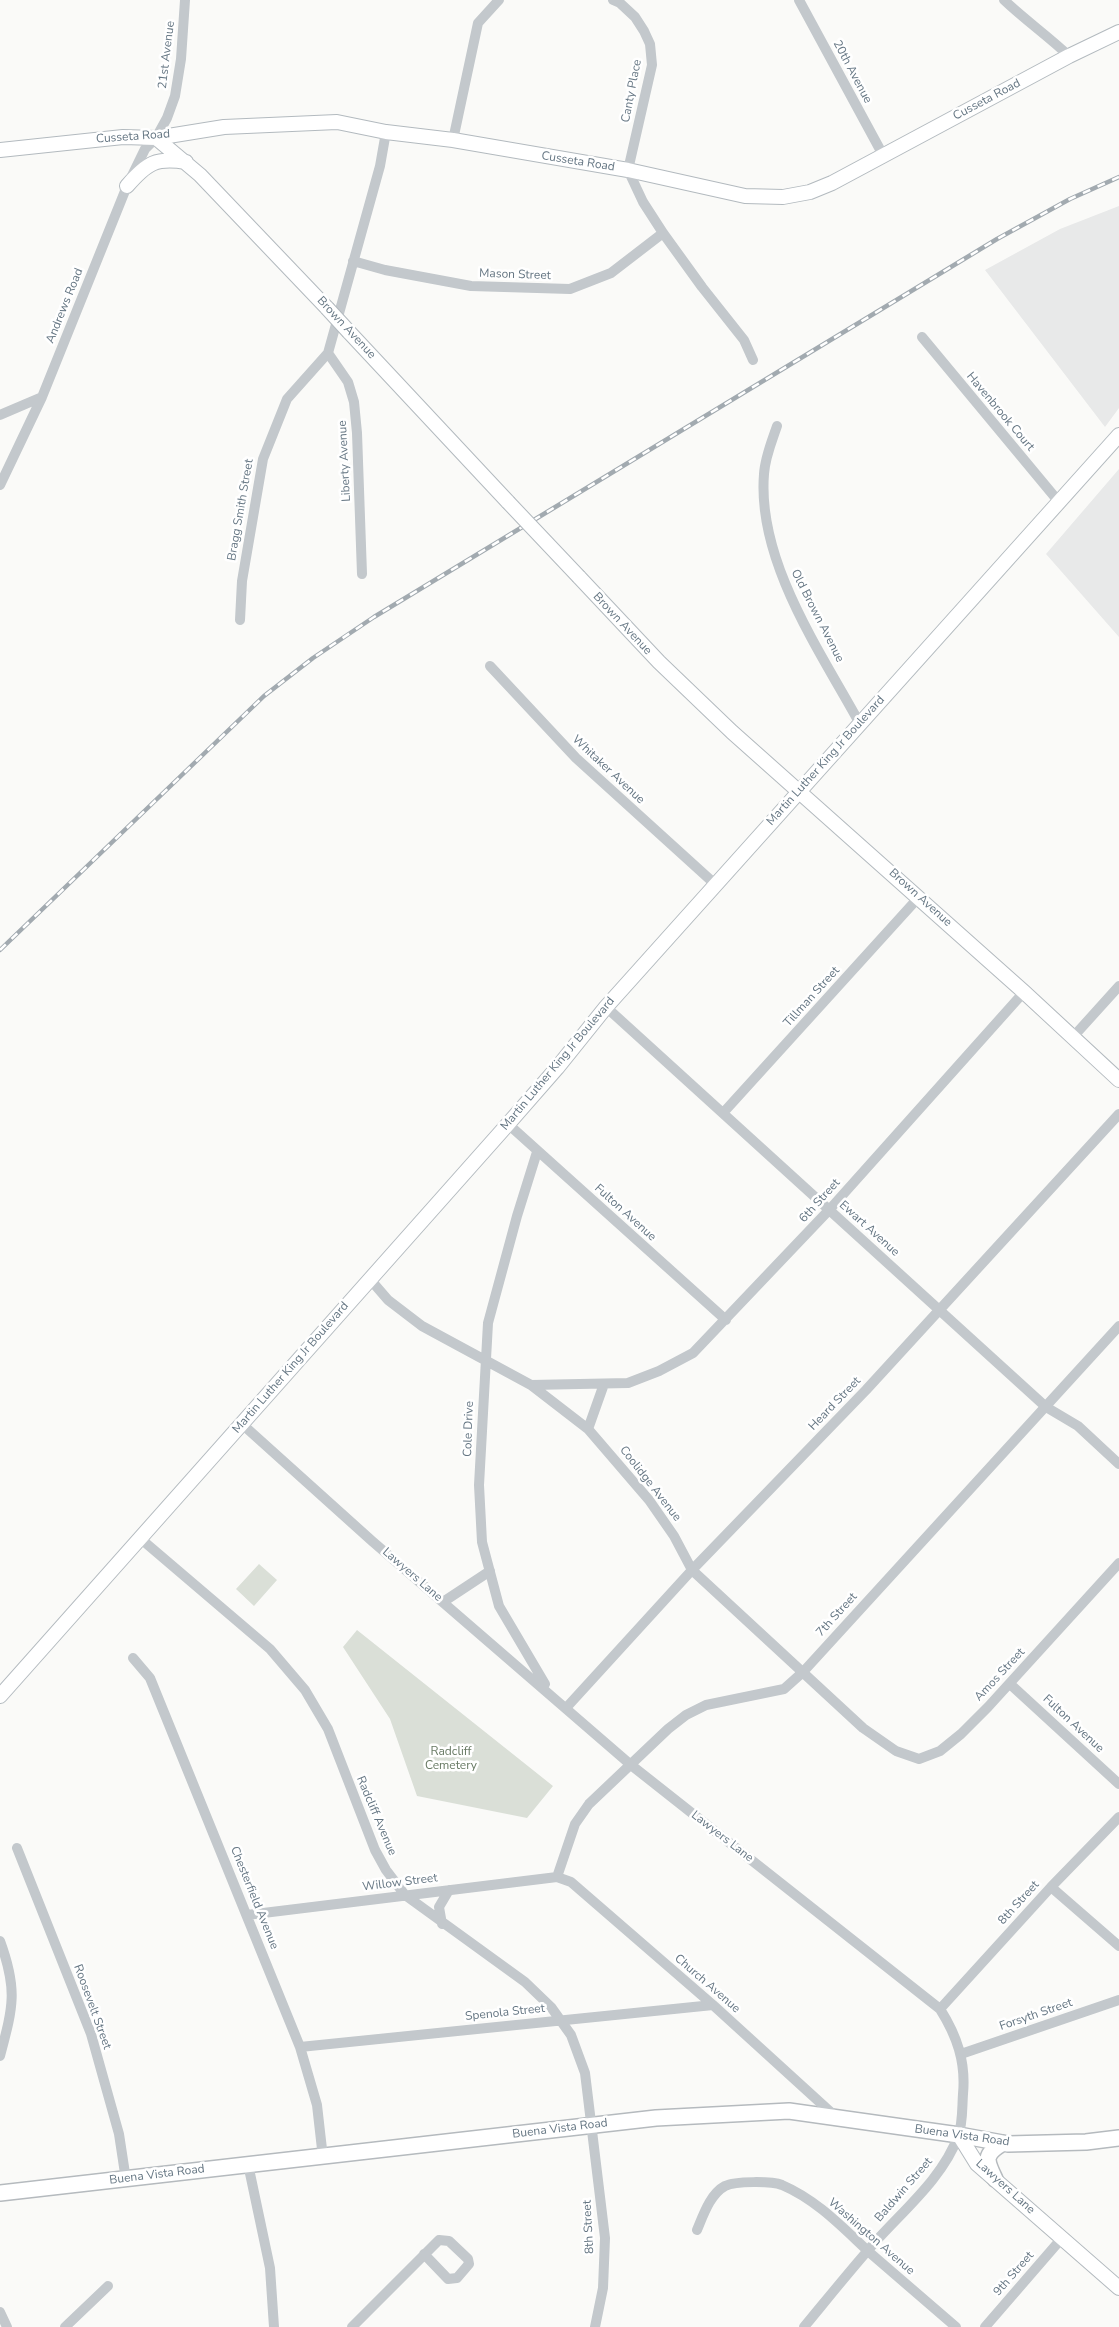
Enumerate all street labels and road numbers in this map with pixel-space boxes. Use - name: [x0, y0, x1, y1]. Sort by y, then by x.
- street label: 21st Avenue: [156, 20, 178, 90]
- street label: 20th Avenue: [829, 38, 875, 106]
- street label: Canty Place: [619, 58, 645, 124]
- street label: Cusseta Road: [951, 76, 1023, 124]
- street label: Cusseta Road: [96, 127, 170, 147]
- street label: Cusseta Road: [540, 149, 616, 175]
- street label: Andrews Road: [43, 266, 87, 346]
- street label: Mason Street: [479, 267, 551, 283]
- street label: Brown Avenue: [314, 294, 378, 362]
- street label: Havenbrook Court: [963, 370, 1037, 454]
- street label: Liberty Avenue: [336, 420, 354, 502]
- street label: Bragg Smith Street: [225, 458, 257, 562]
- street label: Old Brown Avenue: [787, 567, 847, 665]
- street label: Brown Avenue: [590, 590, 654, 658]
- street label: Martin Luther King Jr Boulevard: [764, 693, 888, 829]
- street label: Whitaker Avenue: [569, 733, 647, 807]
- street label: Brown Avenue: [886, 866, 954, 930]
- street label: Tillman Street: [781, 964, 843, 1030]
- street label: Martin Luther King Jr Boulevard: [498, 994, 618, 1134]
- street label: 6th Street: [797, 1176, 843, 1226]
- street label: Fulton Avenue: [591, 1181, 659, 1245]
- street label: Ewart Avenue: [836, 1198, 902, 1260]
- street label: Martin Luther King Jr Boulevard: [230, 1299, 352, 1437]
- street label: Heard Street: [806, 1374, 864, 1434]
- street label: Cole Drive: [461, 1401, 477, 1457]
- street label: Coolidge Avenue: [616, 1443, 684, 1525]
- street label: Lawyers Lane: [379, 1545, 445, 1605]
- street label: 7th Street: [814, 1590, 860, 1640]
- street label: Amos Street: [972, 1645, 1028, 1705]
- street label: Fulton Avenue: [1040, 1692, 1106, 1756]
- street label: Radcliff Avenue: [353, 1774, 399, 1858]
- street label: Lawyers Lane: [688, 1808, 756, 1866]
- street label: Chesterfield Avenue: [227, 1844, 281, 1952]
- street label: Willow Street: [362, 1871, 438, 1895]
- street label: 8th Street: [996, 1878, 1042, 1928]
- street label: Church Avenue: [671, 1952, 743, 2016]
- street label: Roosevelt Street: [70, 1963, 114, 2051]
- street label: Forsyth Street: [998, 1996, 1074, 2034]
- street label: Spenola Street: [464, 2002, 546, 2024]
- street label: Buena Vista Road: [512, 2116, 608, 2142]
- street label: Buena Vista Road: [914, 2122, 1010, 2150]
- street label: Baldwin Street: [872, 2155, 936, 2225]
- street label: Lawyers Lane: [972, 2157, 1038, 2217]
- street label: Buena Vista Road: [109, 2162, 205, 2188]
- street label: Washington Avenue: [825, 2196, 917, 2278]
- street label: 8th Street: [580, 2200, 598, 2254]
- street label: 9th Street: [991, 2249, 1037, 2299]

